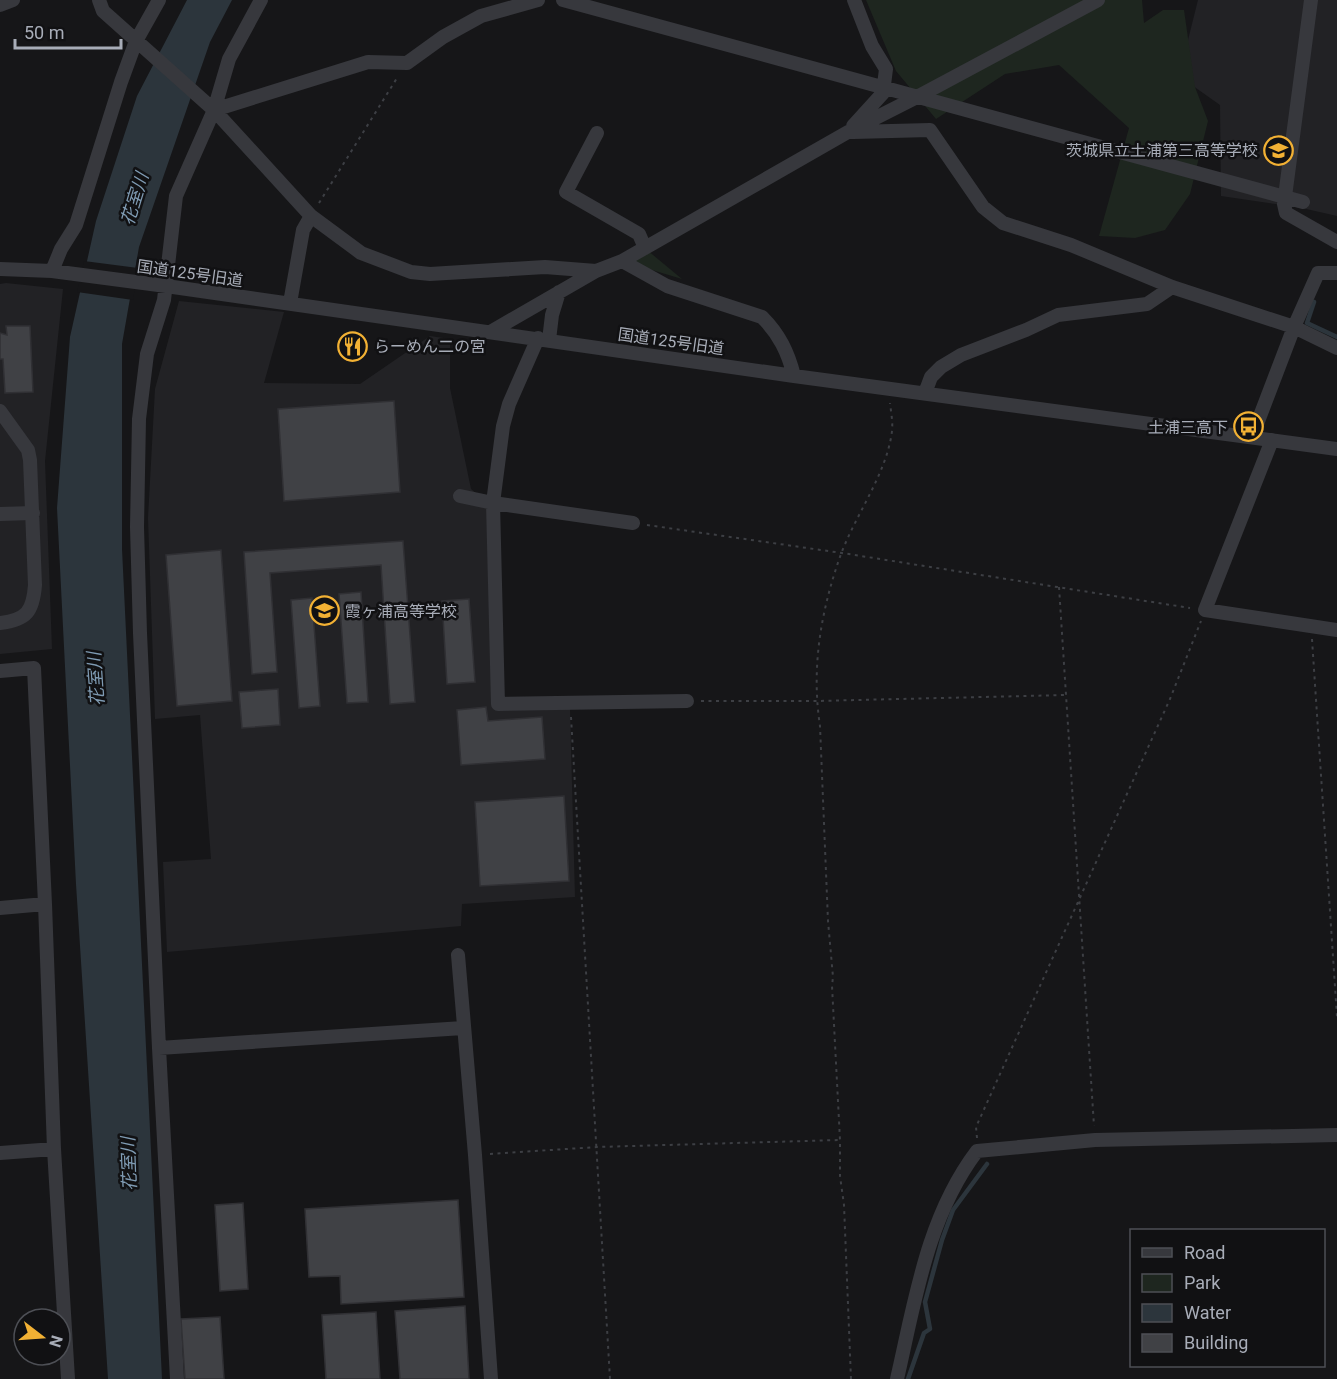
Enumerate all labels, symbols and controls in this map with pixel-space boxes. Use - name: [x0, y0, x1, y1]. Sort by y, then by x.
- scale bar: [15, 12, 122, 50]
- text: 50 m: [24, 22, 64, 43]
- school or university icon: 茨城県立土浦第三高等学校: [1263, 134, 1295, 166]
- place label: 茨城県立土浦第三高等学校: [1066, 141, 1258, 160]
- water label: 花室川: [117, 168, 153, 228]
- street label: 国道125号旧道: [136, 257, 244, 290]
- street label: 国道125号旧道: [617, 325, 725, 358]
- restaurant icon: らーめん二の宮: [337, 330, 369, 362]
- place label: らーめん二の宮: [374, 337, 486, 356]
- bus stop icon: 土浦三高下: [1233, 411, 1265, 443]
- place label: 土浦三高下: [1148, 418, 1228, 437]
- school or university icon: 霞ヶ浦高等学校: [308, 595, 340, 627]
- place label: 霞ヶ浦高等学校: [345, 602, 457, 621]
- water label: 花室川: [83, 649, 108, 707]
- water label: 花室川: [117, 1135, 140, 1191]
- legend: [1130, 1229, 1325, 1367]
- text: Road: [1184, 1242, 1225, 1263]
- text: Park: [1184, 1272, 1221, 1293]
- text: Water: [1184, 1302, 1231, 1323]
- north arrow: [12, 1307, 72, 1367]
- text: Building: [1184, 1332, 1248, 1353]
- text: N: [45, 1333, 67, 1349]

